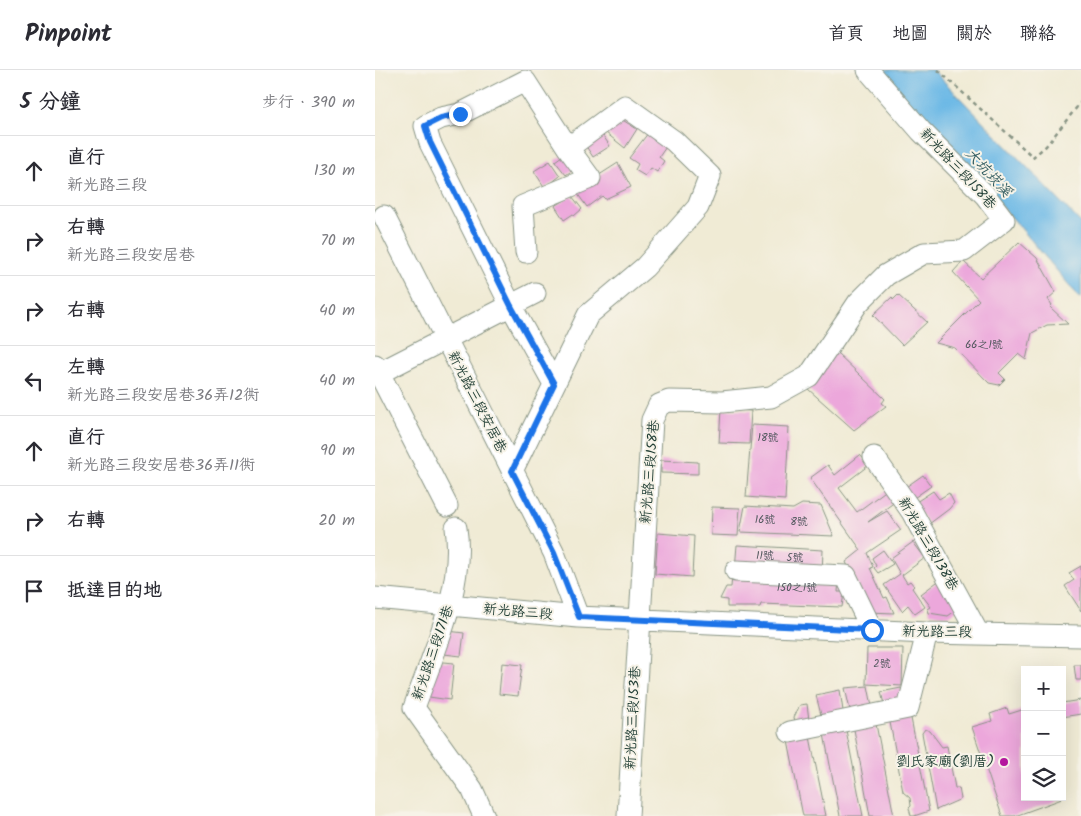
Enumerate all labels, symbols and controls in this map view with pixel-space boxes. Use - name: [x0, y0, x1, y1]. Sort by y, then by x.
- text: Pinpoint: [25, 15, 112, 54]
- text: 首頁: [828, 20, 864, 49]
- text: 地圖: [892, 20, 928, 49]
- text: 關於: [956, 20, 992, 49]
- text: 聯絡: [1020, 20, 1056, 49]
- text: 5 分鐘: [20, 86, 81, 119]
- text: 步行 · 390 m: [262, 90, 355, 115]
- route end: [449, 103, 472, 126]
- street label: 新光路三段158巷: [914, 123, 1002, 215]
- text: 直行: [67, 143, 105, 173]
- water label: 大坑崁溪: [959, 143, 1018, 204]
- icon: ahead: [20, 157, 48, 185]
- text: 130 m: [314, 158, 355, 183]
- text: 新光路三段: [67, 173, 147, 198]
- text: 右轉: [67, 213, 105, 243]
- icon: right: [20, 227, 48, 255]
- text: 70 m: [320, 228, 355, 253]
- text: 新光路三段安居巷: [67, 243, 195, 268]
- text: 右轉: [67, 296, 105, 326]
- icon: right: [20, 297, 48, 325]
- text: 40 m: [319, 298, 355, 323]
- house number: 66之1號: [965, 336, 1003, 354]
- street label: 新光路三段安居巷: [442, 347, 513, 458]
- text: 左轉: [67, 353, 105, 383]
- icon: left: [20, 367, 48, 395]
- text: 40 m: [319, 368, 355, 393]
- text: 新光路三段安居巷36弄12衖: [67, 383, 259, 408]
- street label: 新光路三段158巷: [634, 418, 666, 525]
- text: 直行: [67, 423, 105, 453]
- house number: 18號: [757, 429, 779, 447]
- icon: ahead: [20, 437, 48, 465]
- text: 90 m: [320, 438, 355, 463]
- text: 新光路三段安居巷36弄11衖: [67, 453, 255, 478]
- street label: 新光路三段138巷: [892, 493, 964, 596]
- text: 右轉: [67, 506, 105, 536]
- icon: right: [20, 507, 48, 535]
- text: 20 m: [319, 508, 355, 533]
- house number: 16號: [755, 511, 775, 529]
- house number: 8號: [790, 513, 808, 531]
- house number: 11號: [756, 547, 774, 565]
- house number: 5號: [787, 549, 803, 567]
- text: 抵達目的地: [67, 576, 162, 606]
- icon: arrive: [20, 577, 48, 605]
- house number: 150之1號: [777, 579, 817, 597]
- street label: 新光路三段: [482, 598, 554, 626]
- street label: 新光路三段171巷: [406, 602, 460, 704]
- route start: [861, 619, 884, 642]
- street label: 新光路三段: [902, 620, 972, 644]
- house number: 2號: [873, 655, 891, 673]
- street label: 新光路三段153巷: [619, 665, 647, 770]
- map controls: [1021, 666, 1066, 801]
- button: +: [1021, 666, 1066, 711]
- button: −: [1021, 711, 1066, 756]
- place label: 劉氏家廟(劉厝): [896, 751, 994, 773]
- marker: 劉氏家廟(劉厝): [998, 756, 1010, 768]
- button: layers: [1021, 756, 1066, 801]

